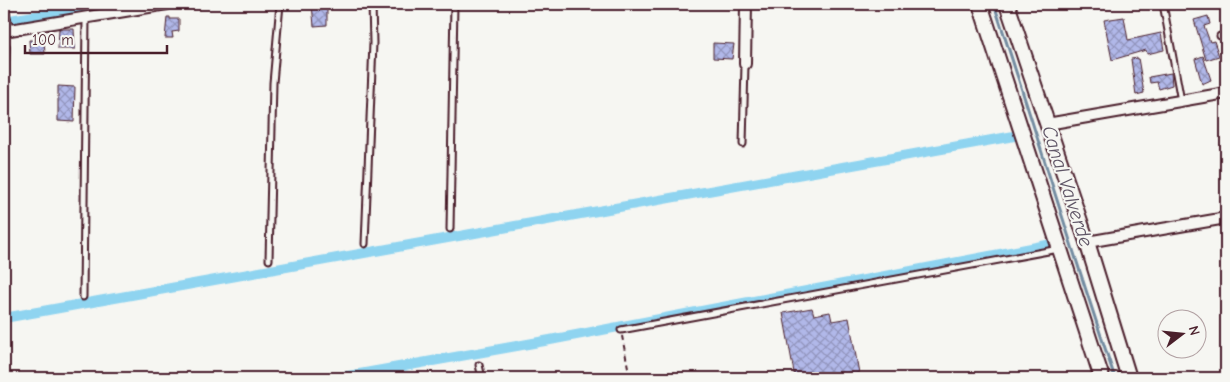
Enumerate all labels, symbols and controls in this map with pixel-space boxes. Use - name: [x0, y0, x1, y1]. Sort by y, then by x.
- scale bar: [25, 22, 168, 54]
- text: 100 m: [32, 31, 74, 49]
- water label: Canal Valverde: [1037, 123, 1098, 250]
- north arrow: [1158, 310, 1208, 360]
- text: N: [1185, 324, 1203, 337]

